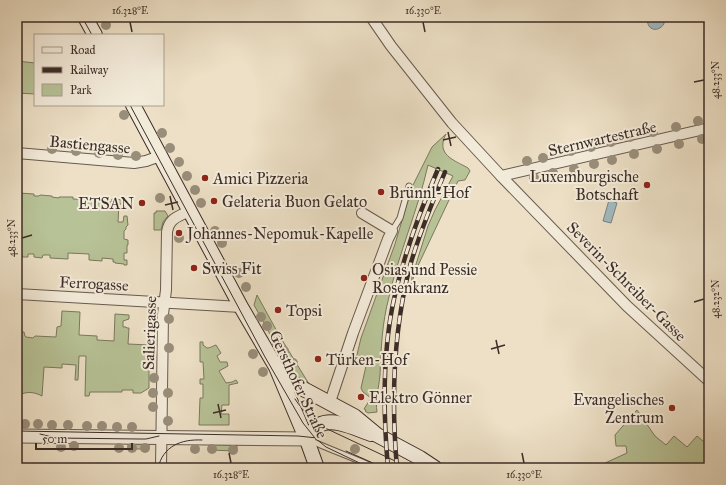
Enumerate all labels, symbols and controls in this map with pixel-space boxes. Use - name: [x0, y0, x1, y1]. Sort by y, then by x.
- text: 16.328°E: [112, 5, 148, 17]
- text: 16.330°E: [405, 5, 441, 17]
- legend: [34, 34, 164, 106]
- text: Road: [70, 43, 96, 57]
- text: 48.233°N: [710, 60, 722, 99]
- text: Railway: [70, 63, 109, 77]
- text: Park: [70, 83, 92, 97]
- street label: Sternwartestraße: [546, 117, 659, 160]
- street label: Bastiengasse: [49, 132, 131, 159]
- place label: Luxemburgische Botschaft: [529, 167, 639, 204]
- place label: Amici Pizzeria: [212, 169, 309, 188]
- marker: Amici Pizzeria: [200, 173, 210, 183]
- marker: Luxemburgische Botschaft: [642, 180, 652, 190]
- place label: Brünnl-Hof: [389, 183, 472, 202]
- marker: Brünnl-Hof: [376, 187, 386, 197]
- place label: Gelateria Buon Gelato: [222, 192, 367, 211]
- place label: ETSAN: [78, 194, 134, 213]
- marker: Gelateria Buon Gelato: [209, 196, 219, 206]
- marker: ETSAN: [137, 198, 147, 208]
- text: 48.233°N: [6, 218, 18, 257]
- street label: Severin-Schreiber-Gasse: [563, 218, 691, 345]
- place label: Johannes-Nepomuk-Kapelle: [185, 224, 374, 244]
- marker: Johannes-Nepomuk-Kapelle: [174, 228, 184, 238]
- place label: Swiss Fit: [202, 259, 262, 278]
- place label: Osias und Pessie Rosenkranz: [372, 260, 478, 297]
- marker: Swiss Fit: [189, 263, 199, 273]
- street label: Ferrogasse: [59, 272, 129, 296]
- marker: Osias und Pessie Rosenkranz: [359, 273, 369, 283]
- text: 48.232°N: [710, 279, 722, 318]
- street label: Salierigasse: [139, 295, 161, 370]
- place label: Topsi: [286, 301, 323, 320]
- marker: Topsi: [273, 305, 283, 315]
- street label: Gersthofer Straße: [265, 327, 332, 441]
- place label: Türken-Hof: [326, 350, 410, 369]
- marker: Türken-Hof: [313, 354, 323, 364]
- place label: Elektro Gönner: [369, 388, 472, 407]
- place label: Evangelisches Zentrum: [573, 390, 665, 427]
- marker: Elektro Gönner: [356, 392, 366, 402]
- marker: Evangelisches Zentrum: [667, 403, 677, 413]
- scale bar: [36, 425, 132, 451]
- text: 50 m: [42, 432, 67, 446]
- text: 16.328°E: [213, 469, 249, 481]
- text: 16.330°E: [506, 469, 542, 481]

